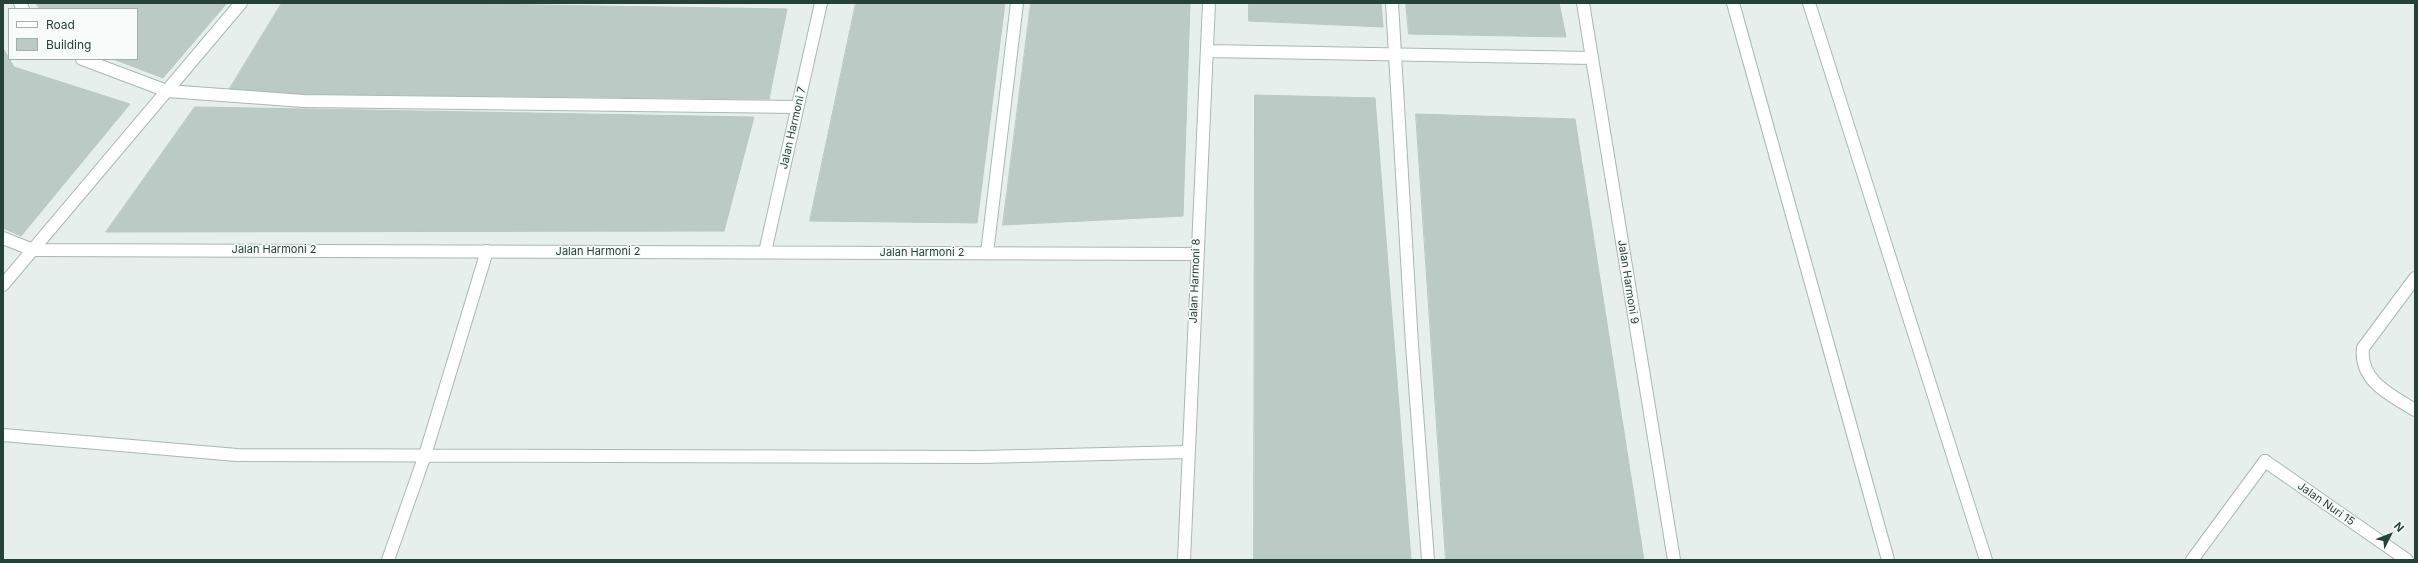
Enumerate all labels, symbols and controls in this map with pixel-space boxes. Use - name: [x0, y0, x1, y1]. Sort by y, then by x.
- legend: [8, 8, 138, 60]
- text: Road: [46, 17, 75, 32]
- text: Building: [46, 37, 91, 52]
- street label: Jalan Harmoni 7: [777, 85, 809, 171]
- street label: Jalan Harmoni 8: [1187, 238, 1203, 324]
- street label: Jalan Harmoni 9: [1615, 239, 1641, 325]
- street label: Jalan Harmoni 2: [232, 243, 316, 257]
- street label: Jalan Harmoni 2: [556, 245, 640, 259]
- street label: Jalan Harmoni 2: [880, 246, 964, 260]
- street label: Jalan Nuri 15: [2295, 479, 2357, 529]
- north arrow: [2370, 515, 2410, 555]
- text: N: [2391, 519, 2407, 535]

